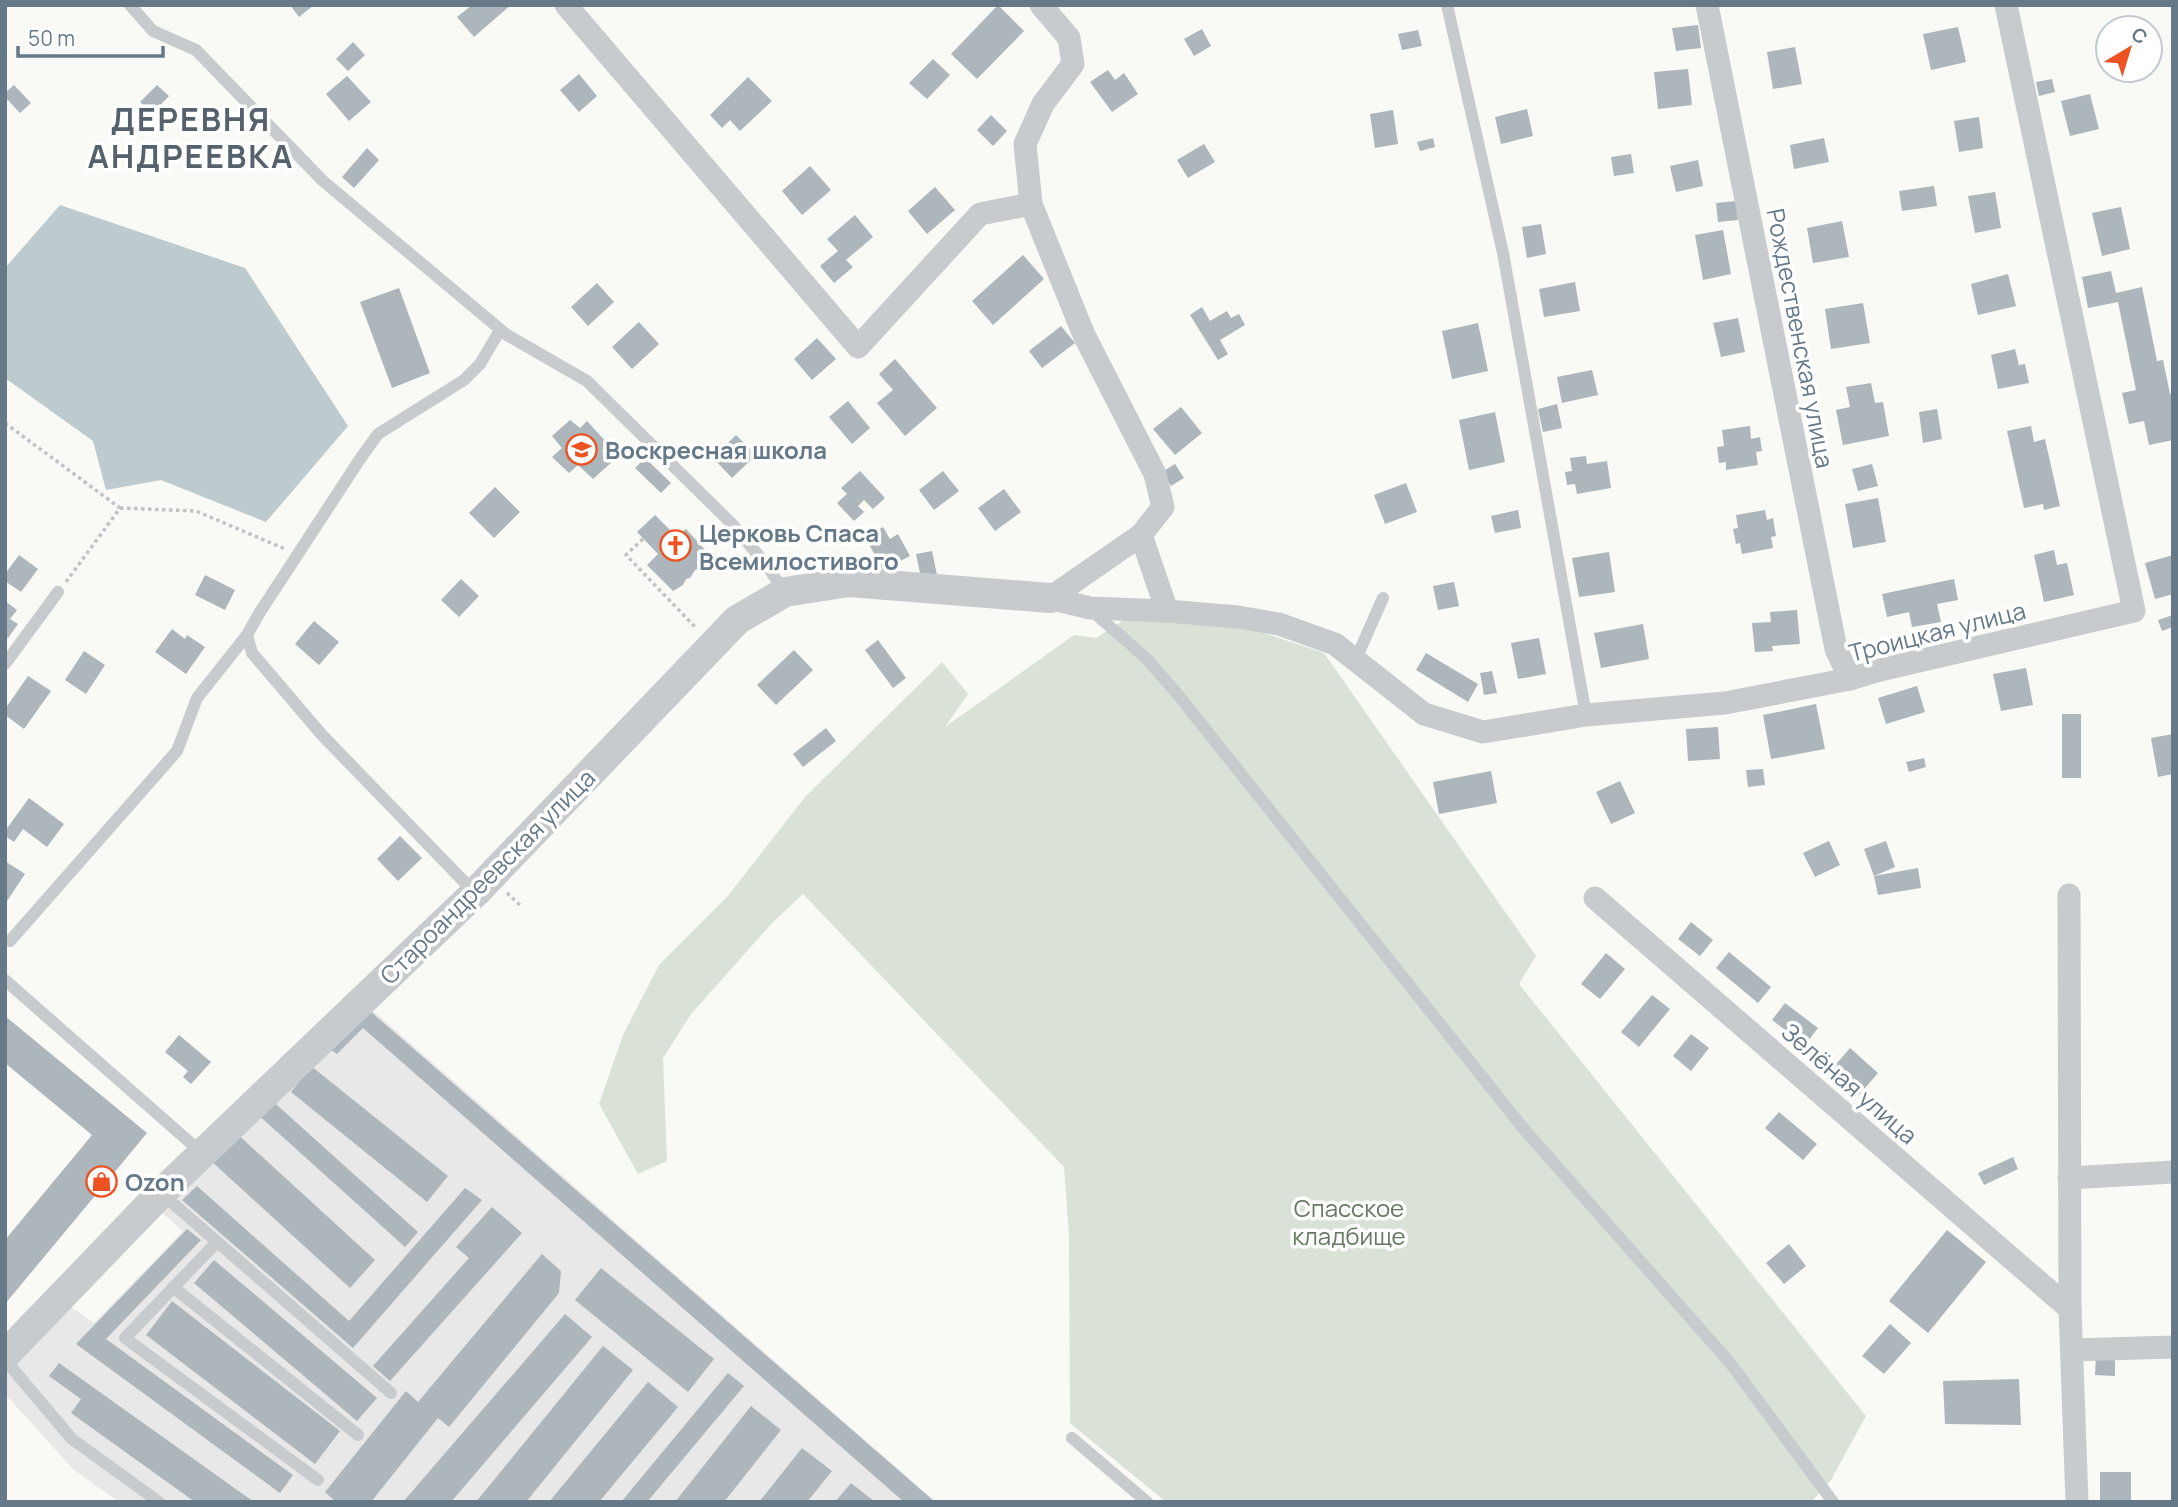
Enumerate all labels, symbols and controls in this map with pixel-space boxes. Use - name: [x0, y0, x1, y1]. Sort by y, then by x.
- scale bar: [18, 14, 163, 58]
- north arrow: [2094, 14, 2164, 84]
- text: С: [2126, 21, 2153, 50]
- text: 50 m: [28, 24, 75, 52]
- district label: ДЕРЕВНЯ АНДРЕЕВКА: [88, 97, 294, 178]
- street label: Рождественская улица: [1760, 205, 1842, 471]
- school or university icon: Воскресная школа: [565, 432, 599, 466]
- place label: Воскресная школа: [605, 433, 827, 466]
- place label: Церковь Спаса Всемилостивого: [699, 516, 899, 577]
- church icon: Церковь Спаса Всемилостивого: [659, 529, 693, 563]
- street label: Троицкая улица: [1845, 593, 2029, 669]
- street label: Староандреевская улица: [372, 761, 602, 991]
- street label: Зелёная улица: [1775, 1015, 1925, 1151]
- shop icon: Ozon: [85, 1164, 119, 1198]
- place label: Ozon: [125, 1165, 185, 1198]
- park label: Спасское кладбище: [1292, 1191, 1406, 1252]

